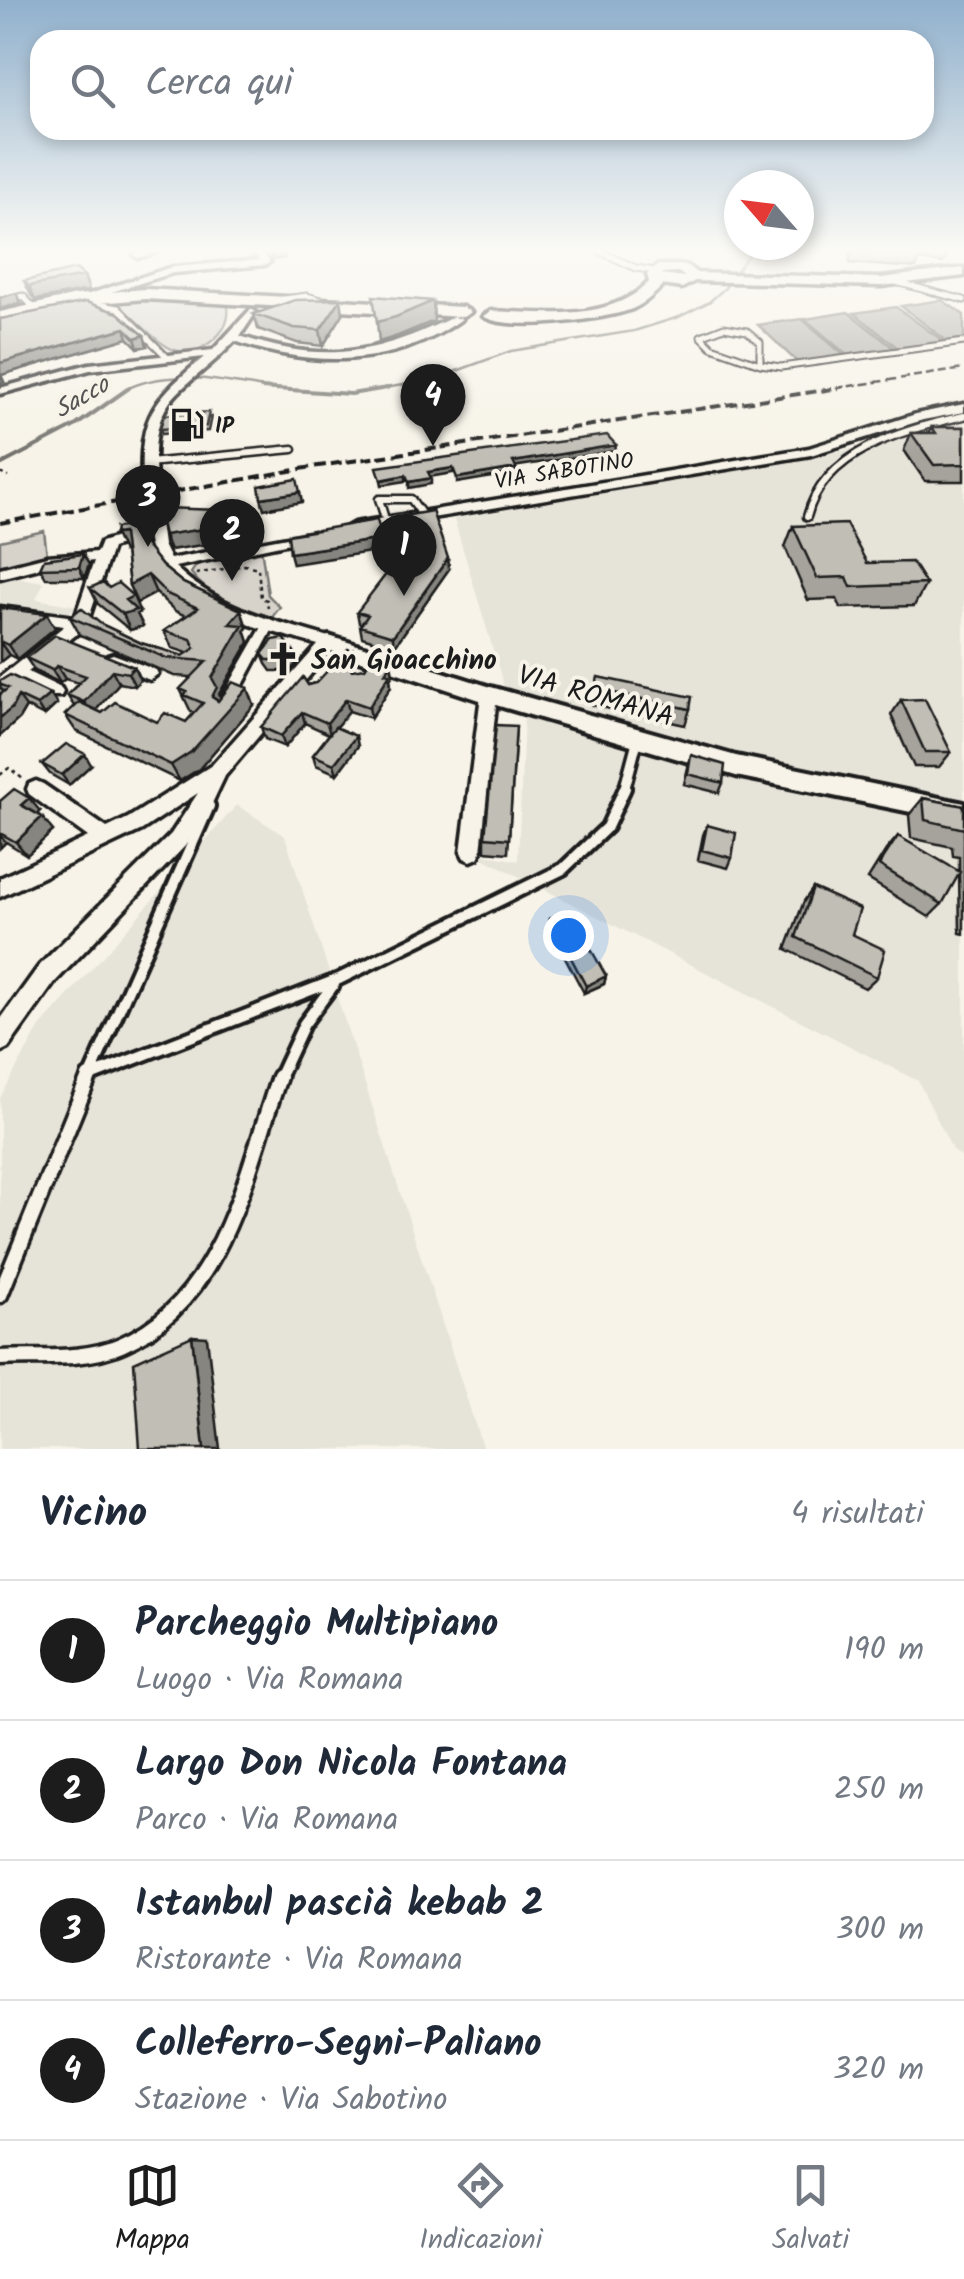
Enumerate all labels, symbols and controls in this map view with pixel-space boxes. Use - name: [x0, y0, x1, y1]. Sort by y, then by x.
- search box: [30, 30, 934, 140]
- text: Cerca qui: [145, 55, 293, 115]
- icon: search: [65, 58, 120, 113]
- north arrow: [724, 170, 814, 260]
- pin: 4: [400, 364, 466, 446]
- water label: Sacco: [47, 365, 119, 430]
- fuel station icon: IP: [168, 406, 206, 444]
- place label: IP: [215, 410, 235, 445]
- street label: VIA SABOTINO: [492, 444, 637, 501]
- pin: 3: [116, 464, 180, 547]
- pin: 2: [200, 498, 264, 581]
- pin: 1: [372, 514, 436, 596]
- place label: San Gioacchino: [311, 639, 497, 684]
- church icon: San Gioacchino: [264, 640, 302, 678]
- street label: VIA ROMANA: [512, 654, 679, 741]
- your location: [543, 910, 594, 961]
- text: Vicino: [40, 1481, 147, 1548]
- text: 4 risultati: [791, 1489, 924, 1540]
- text: Parcheggio Multipiano: [135, 1595, 498, 1655]
- text: 1: [68, 1625, 77, 1676]
- text: 190 m: [844, 1625, 924, 1676]
- text: Luogo · Via Romana: [135, 1655, 404, 1706]
- text: Largo Don Nicola Fontana: [135, 1735, 567, 1795]
- text: 2: [63, 1765, 82, 1816]
- text: 250 m: [834, 1765, 924, 1816]
- text: Parco · Via Romana: [135, 1795, 398, 1846]
- text: Istanbul pascià kebab 2: [135, 1875, 544, 1935]
- text: 3: [64, 1905, 81, 1956]
- text: 300 m: [835, 1905, 924, 1956]
- text: Ristorante · Via Romana: [135, 1935, 463, 1986]
- text: Colleferro-Segni-Paliano: [135, 2015, 542, 2075]
- text: 4: [64, 2045, 81, 2096]
- text: 320 m: [833, 2045, 924, 2096]
- text: Stazione · Via Sabotino: [135, 2075, 448, 2126]
- tab: Mappa: [115, 2158, 190, 2263]
- tab: Indicazioni: [419, 2158, 542, 2263]
- tab: Salvati: [772, 2158, 849, 2263]

